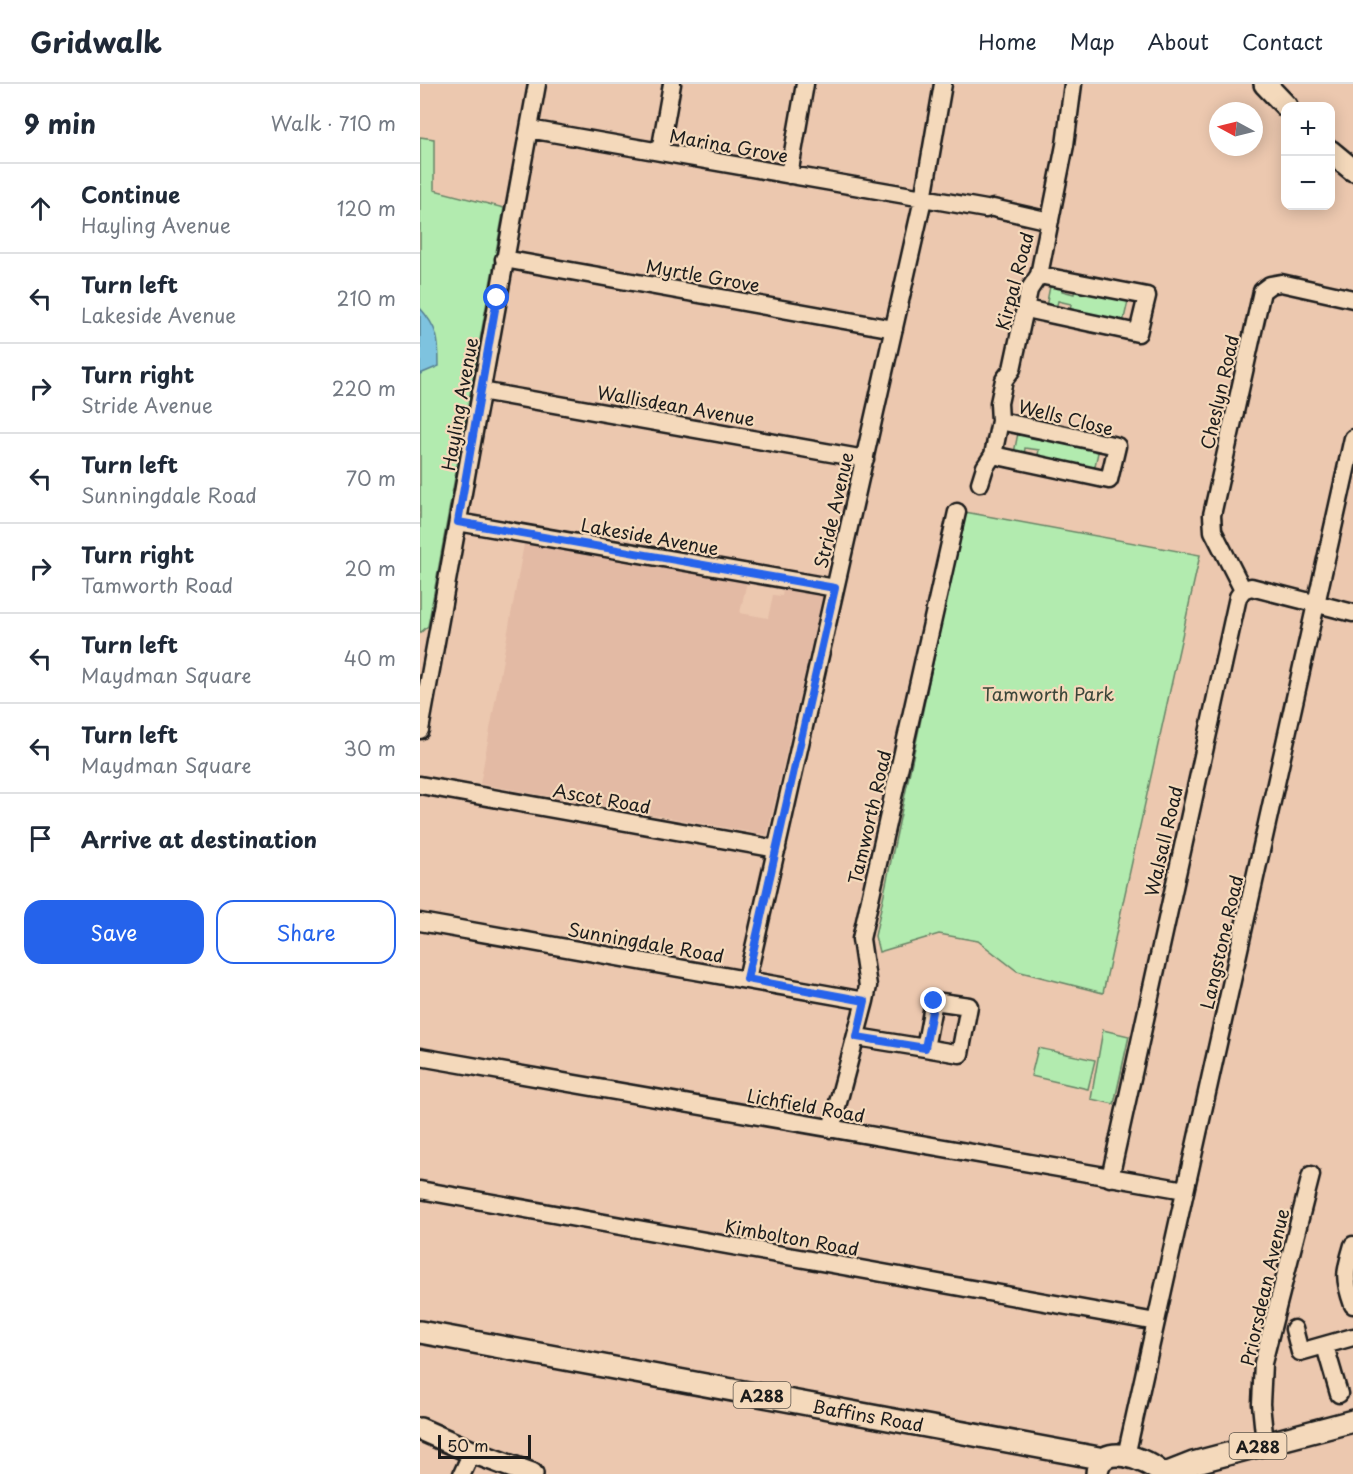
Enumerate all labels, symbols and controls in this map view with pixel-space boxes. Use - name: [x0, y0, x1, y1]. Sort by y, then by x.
- text: Gridwalk: [30, 20, 162, 63]
- text: Home: [978, 25, 1037, 57]
- text: Map: [1070, 25, 1115, 57]
- text: About: [1148, 25, 1209, 57]
- text: Contact: [1242, 25, 1323, 57]
- north arrow: [1209, 102, 1263, 156]
- map controls: [1281, 102, 1335, 210]
- button: +: [1281, 102, 1335, 156]
- text: 9 min: [24, 104, 96, 143]
- text: Walk · 710 m: [271, 108, 396, 138]
- street label: Marina Grove: [667, 121, 791, 169]
- button: −: [1281, 156, 1335, 210]
- text: Continue: [81, 177, 180, 210]
- icon: ahead: [24, 192, 57, 225]
- text: 120 m: [337, 193, 396, 223]
- text: Hayling Avenue: [81, 210, 231, 240]
- street label: Kirpal Road: [988, 229, 1040, 333]
- street label: Myrtle Grove: [644, 252, 762, 298]
- text: Turn left: [81, 267, 178, 300]
- icon: left: [24, 282, 57, 315]
- text: 210 m: [337, 283, 396, 313]
- route start: [483, 284, 509, 310]
- text: Lakeside Avenue: [81, 300, 236, 330]
- street label: Cheslyn Road: [1193, 332, 1245, 452]
- street label: Hayling Avenue: [434, 335, 484, 473]
- text: Turn right: [81, 357, 194, 390]
- icon: right: [24, 372, 57, 405]
- text: 220 m: [332, 373, 396, 403]
- street label: Wallisdean Avenue: [595, 378, 757, 432]
- text: Stride Avenue: [81, 390, 213, 420]
- street label: Wells Close: [1016, 392, 1116, 442]
- text: Turn left: [81, 447, 178, 480]
- street label: Stride Avenue: [807, 449, 860, 571]
- icon: left: [24, 462, 57, 495]
- text: 70 m: [346, 463, 396, 493]
- text: Sunningdale Road: [81, 480, 257, 510]
- street label: Lakeside Avenue: [579, 511, 721, 561]
- text: Turn right: [81, 537, 194, 570]
- icon: right: [24, 552, 57, 585]
- text: 20 m: [344, 553, 396, 583]
- text: Tamworth Road: [81, 570, 233, 600]
- text: Turn left: [81, 627, 178, 660]
- icon: left: [24, 642, 57, 675]
- text: 40 m: [344, 643, 396, 673]
- text: Maydman Square: [81, 660, 251, 690]
- park label: Tamworth Park: [982, 680, 1114, 707]
- text: Turn left: [81, 717, 178, 750]
- icon: left: [24, 732, 57, 765]
- text: 30 m: [343, 733, 396, 763]
- street label: Tamworth Road: [840, 747, 898, 887]
- text: Maydman Square: [81, 750, 251, 780]
- street label: Ascot Road: [551, 776, 653, 820]
- street label: Walsall Road: [1137, 783, 1189, 899]
- icon: arrive: [24, 822, 57, 855]
- text: Arrive at destination: [81, 822, 317, 855]
- street label: Langstone Road: [1192, 872, 1250, 1012]
- button: Save: [24, 900, 204, 964]
- button: Share: [216, 900, 396, 964]
- street label: Sunningdale Road: [566, 915, 726, 969]
- route end: [920, 987, 946, 1013]
- street label: Lichfield Road: [745, 1081, 867, 1129]
- street label: Priorsdean Avenue: [1233, 1206, 1295, 1368]
- street label: Kimbolton Road: [723, 1212, 861, 1262]
- road number: A288: [734, 1382, 790, 1408]
- street label: Baffins Road: [810, 1392, 926, 1438]
- scale bar: [438, 1432, 531, 1460]
- text: 50 m: [447, 1433, 488, 1457]
- road number: A288: [1230, 1433, 1286, 1459]

